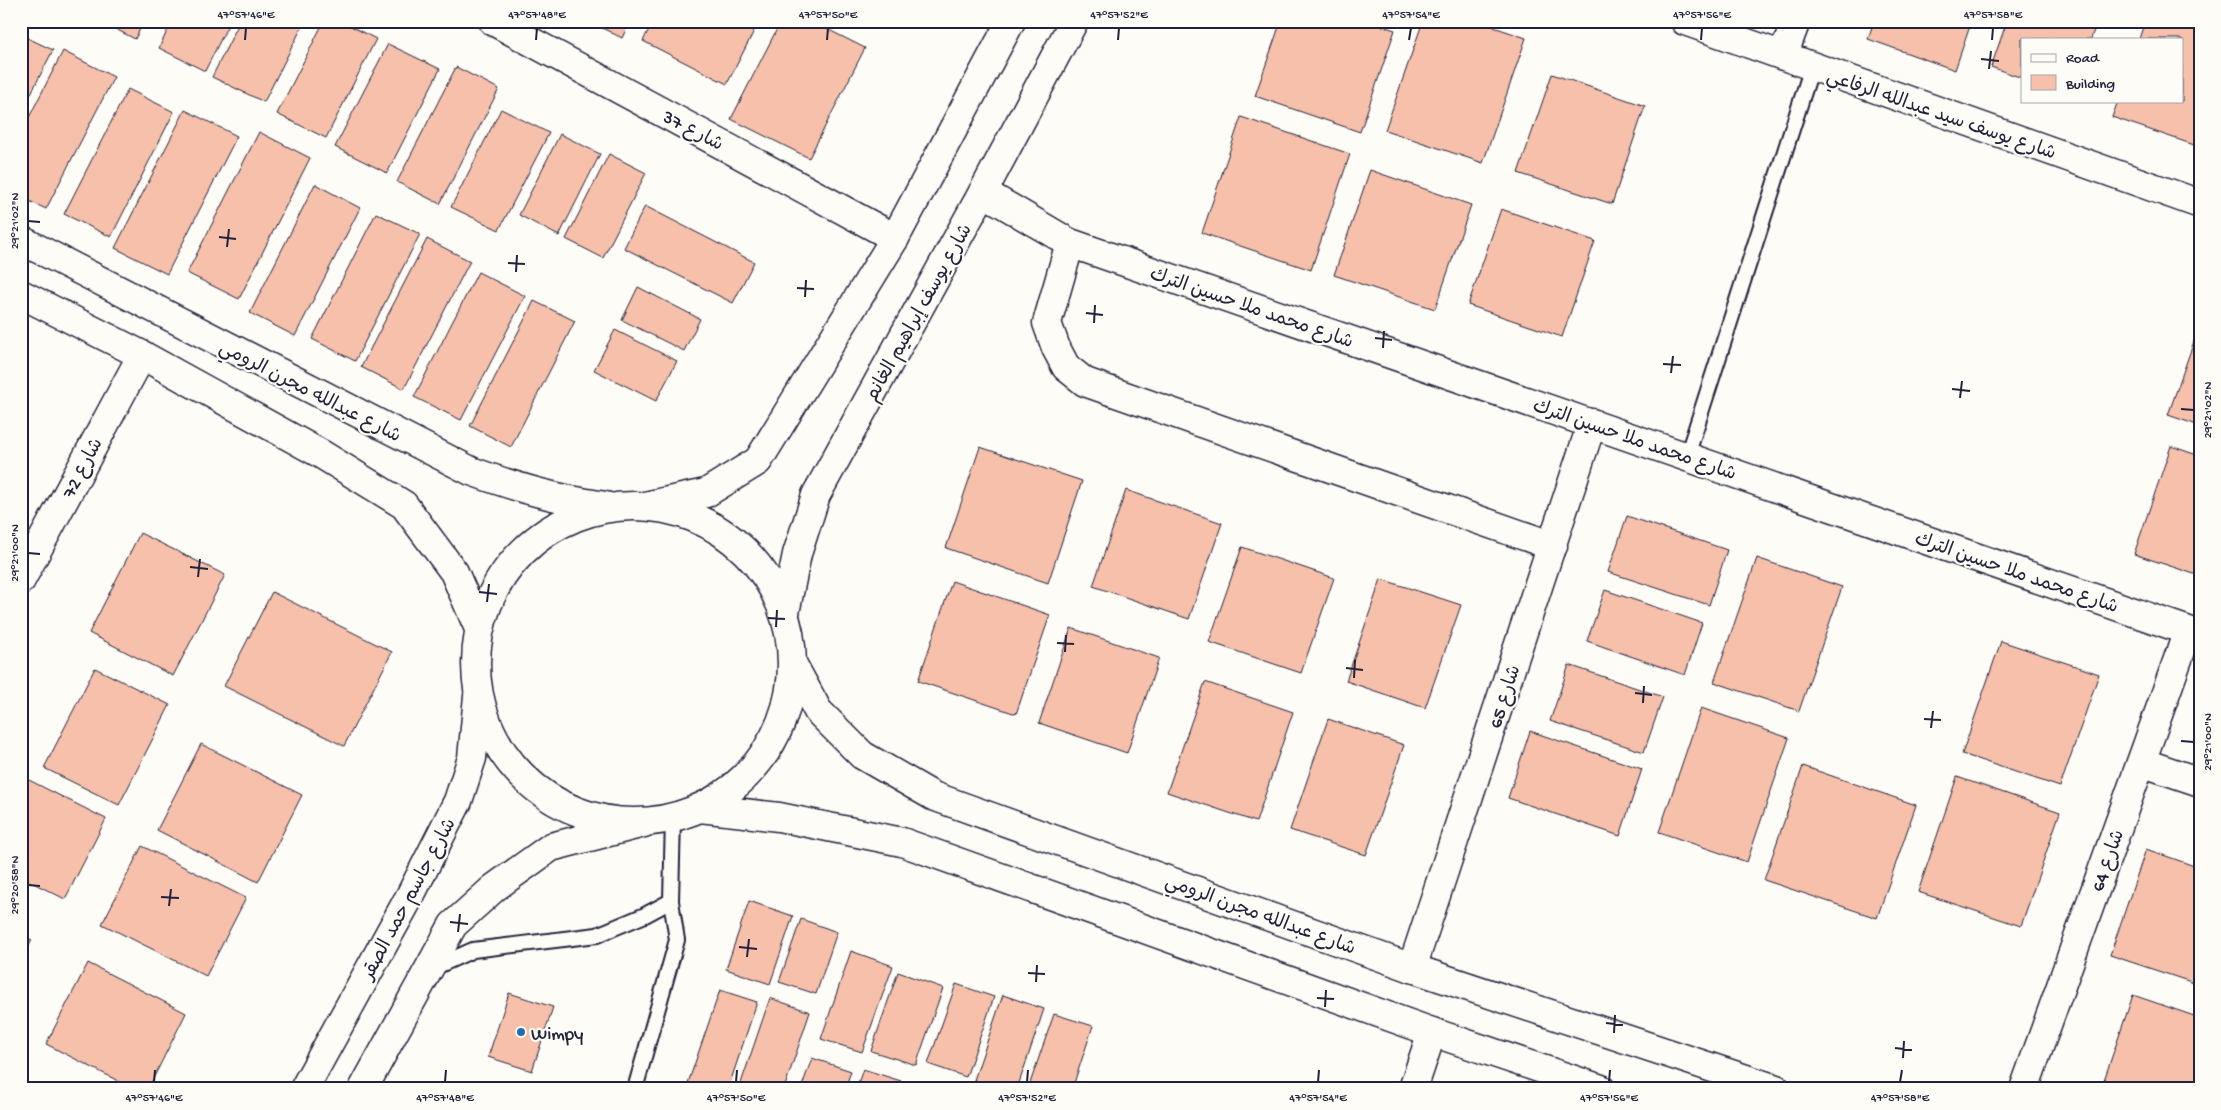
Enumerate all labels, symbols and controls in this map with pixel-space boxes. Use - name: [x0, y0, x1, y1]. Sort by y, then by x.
- text: 47°57'46"E: [217, 9, 275, 23]
- text: 47°57'48"E: [508, 9, 566, 23]
- text: 47°57'50"E: [799, 9, 858, 23]
- text: 47°57'52"E: [1090, 9, 1148, 23]
- text: 47°57'54"E: [1382, 9, 1440, 23]
- text: 47°57'56"E: [1673, 9, 1731, 23]
- text: 47°57'58"E: [1964, 9, 2023, 23]
- legend: [2021, 38, 2184, 102]
- text: Road: [2066, 50, 2100, 68]
- street label: شارع يوسف سيد عبدالله الرفاعي: [1822, 66, 2059, 168]
- text: Building: [2065, 76, 2115, 94]
- street label: شارع 37: [657, 106, 727, 158]
- text: 29°21'02"N: [9, 193, 23, 249]
- street label: شارع يوسف إبراهيم الغانم: [862, 221, 979, 407]
- street label: شارع محمد ملا حسين الترك: [1146, 264, 1356, 355]
- street label: شارع عبدالله مجرن الرومي: [214, 337, 404, 451]
- text: 29°21'02"N: [2202, 382, 2216, 438]
- street label: شارع محمد ملا حسين الترك: [1529, 396, 1739, 487]
- street label: شارع 72: [58, 435, 109, 504]
- text: 29°21'00"N: [9, 524, 23, 582]
- street label: شارع محمد ملا حسين الترك: [1911, 529, 2121, 620]
- street label: شارع 65: [1485, 662, 1527, 732]
- text: 29°21'00"N: [2202, 713, 2216, 771]
- street label: شارع جاسم حمد الصقر: [357, 815, 462, 986]
- street label: شارع 64: [2087, 827, 2131, 895]
- text: 29°20'58"N: [9, 855, 23, 914]
- street label: شارع عبدالله مجرن الرومي: [1161, 871, 1358, 963]
- place label: Wimpy: [531, 1024, 584, 1047]
- marker: Wimpy: [515, 1026, 527, 1038]
- text: 47°57'46"E: [125, 1092, 183, 1106]
- text: 47°57'48"E: [416, 1092, 474, 1106]
- text: 47°57'50"E: [707, 1092, 766, 1106]
- text: 47°57'52"E: [998, 1092, 1056, 1106]
- text: 47°57'54"E: [1289, 1092, 1347, 1106]
- text: 47°57'56"E: [1580, 1092, 1638, 1106]
- text: 47°57'58"E: [1871, 1092, 1930, 1106]

